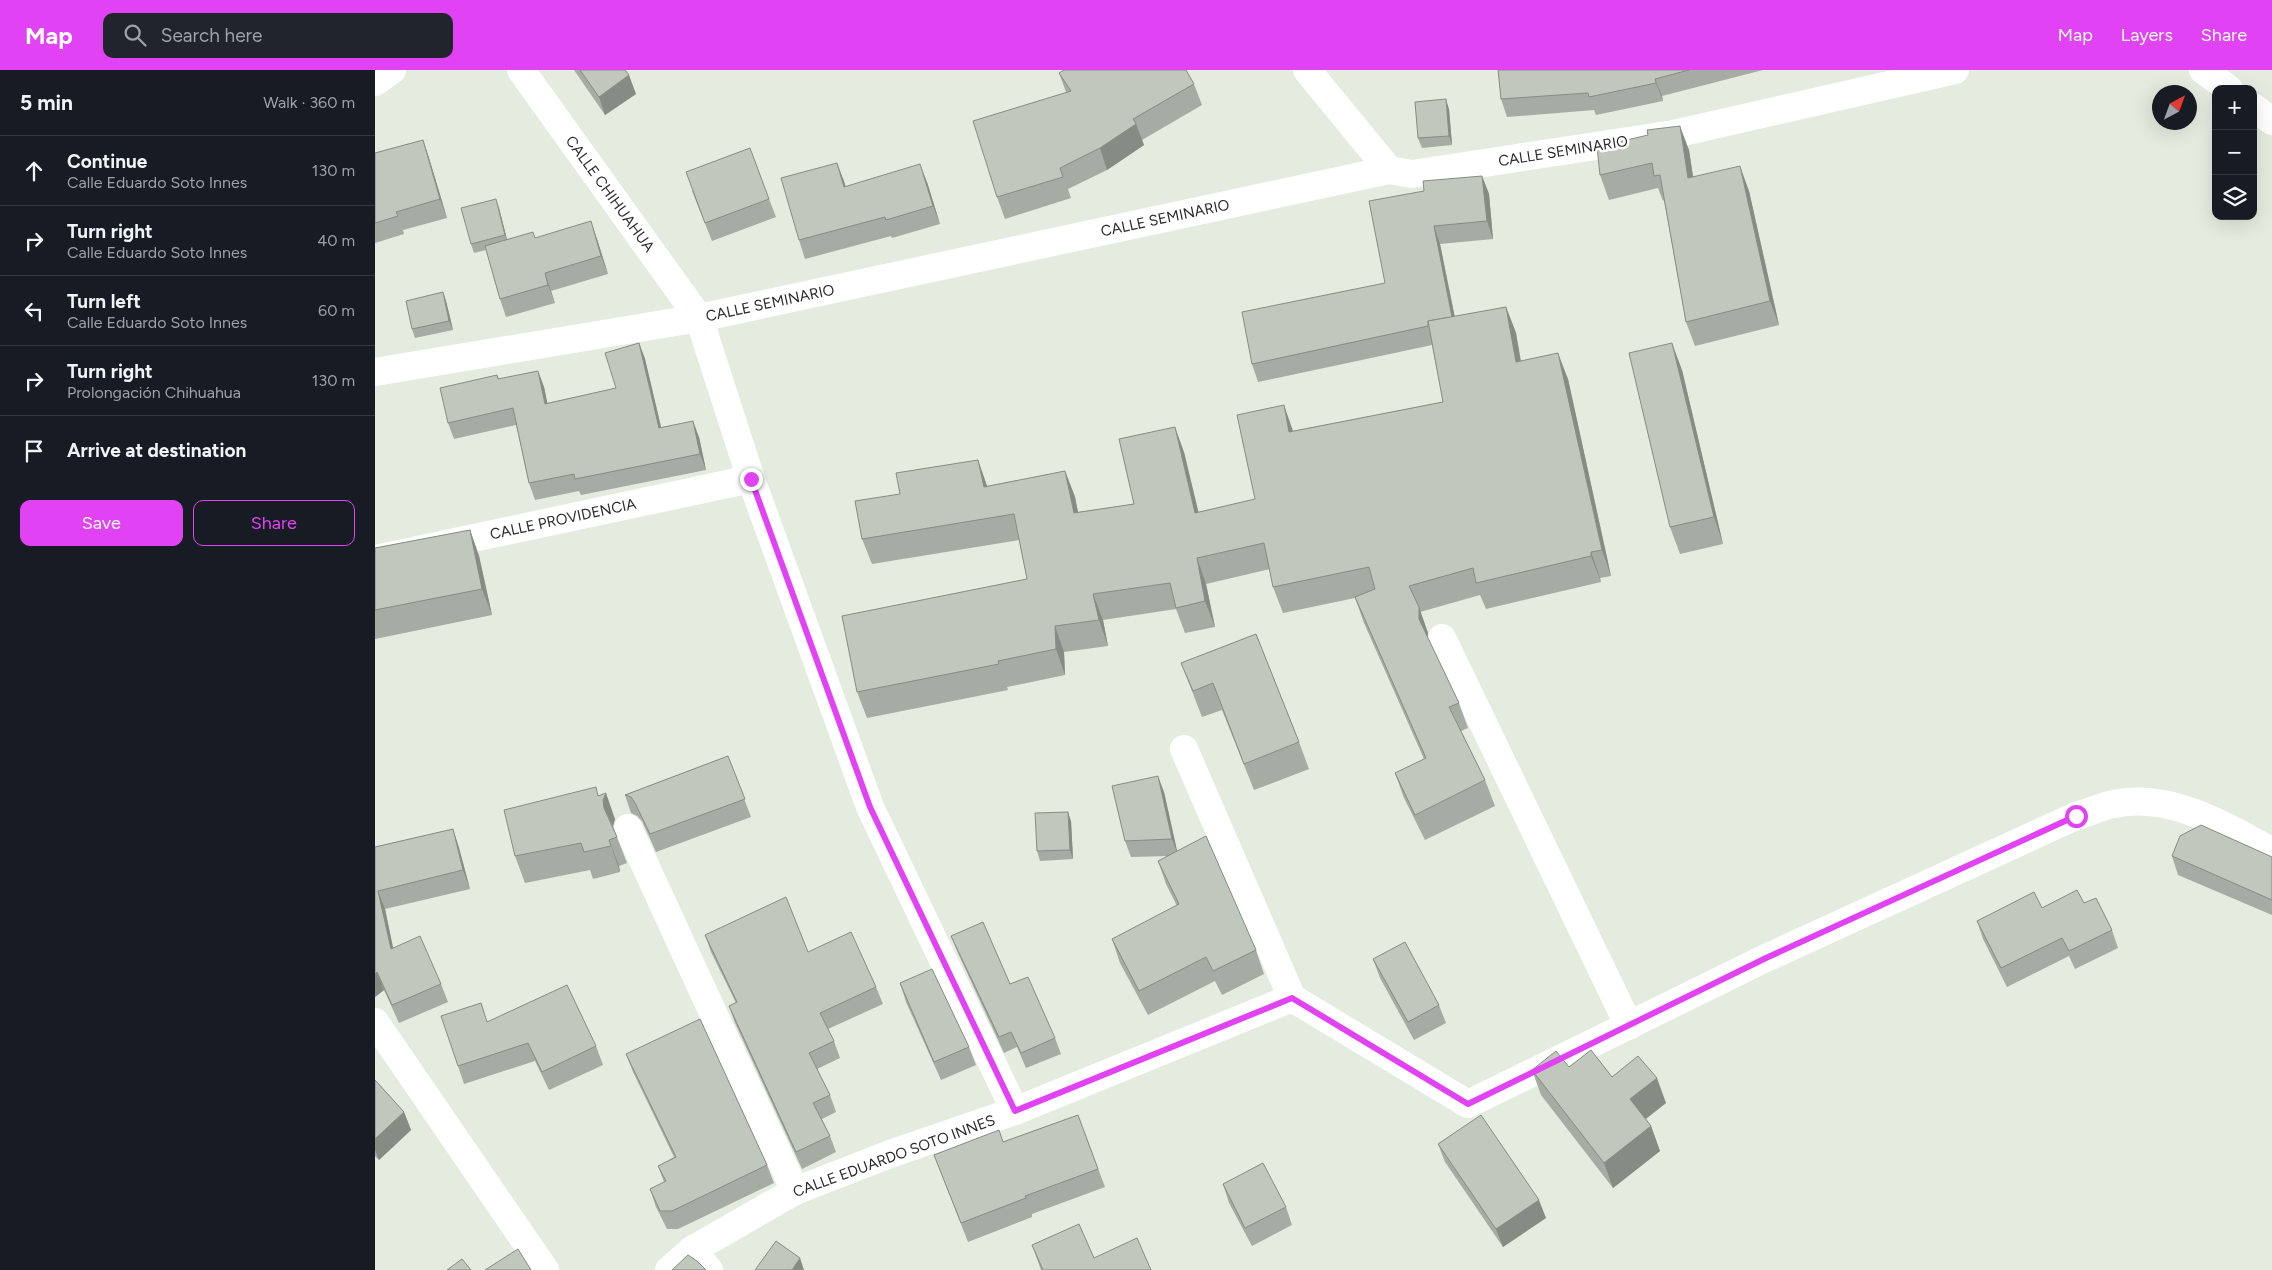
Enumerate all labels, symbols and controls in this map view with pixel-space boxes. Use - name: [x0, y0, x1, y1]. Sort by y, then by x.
- search box: [103, 13, 453, 58]
- text: Map: [25, 21, 73, 50]
- icon: search: [121, 21, 149, 49]
- text: Search here: [161, 24, 262, 47]
- text: Map: [2058, 24, 2093, 46]
- text: Layers: [2121, 24, 2173, 46]
- text: Share: [2201, 24, 2247, 46]
- north arrow: [2152, 85, 2197, 130]
- map controls: [2212, 85, 2257, 220]
- button: +: [2212, 85, 2257, 130]
- text: 5 min: [20, 90, 73, 115]
- text: Walk · 360 m: [263, 93, 355, 112]
- button: −: [2212, 130, 2257, 175]
- street label: CALLE CHIHUAHUA: [562, 132, 658, 256]
- street label: CALLE SEMINARIO: [1497, 132, 1629, 170]
- text: Continue: [67, 150, 147, 173]
- icon: ahead: [20, 157, 48, 185]
- text: 130 m: [312, 161, 355, 180]
- text: Calle Eduardo Soto Innes: [67, 173, 247, 192]
- button: layers: [2212, 175, 2257, 220]
- street label: CALLE SEMINARIO: [1099, 196, 1231, 240]
- text: Turn right: [67, 220, 153, 243]
- icon: right: [20, 227, 48, 255]
- text: 40 m: [317, 231, 355, 250]
- text: Calle Eduardo Soto Innes: [67, 243, 247, 262]
- street label: CALLE SEMINARIO: [704, 281, 836, 325]
- text: Turn left: [67, 290, 141, 313]
- icon: left: [20, 297, 48, 325]
- text: 60 m: [318, 301, 355, 320]
- text: Calle Eduardo Soto Innes: [67, 313, 247, 332]
- text: Turn right: [67, 360, 153, 383]
- icon: right: [20, 367, 48, 395]
- text: 130 m: [312, 371, 355, 390]
- text: Prolongación Chihuahua: [67, 383, 241, 402]
- icon: arrive: [20, 437, 48, 465]
- text: Arrive at destination: [67, 439, 246, 462]
- route end: [740, 468, 763, 491]
- street label: CALLE PROVIDENCIA: [488, 495, 638, 543]
- button: Save: [20, 500, 183, 546]
- button: Share: [193, 500, 355, 546]
- route start: [2065, 805, 2088, 828]
- street label: CALLE EDUARDO SOTO INNES: [790, 1111, 998, 1201]

